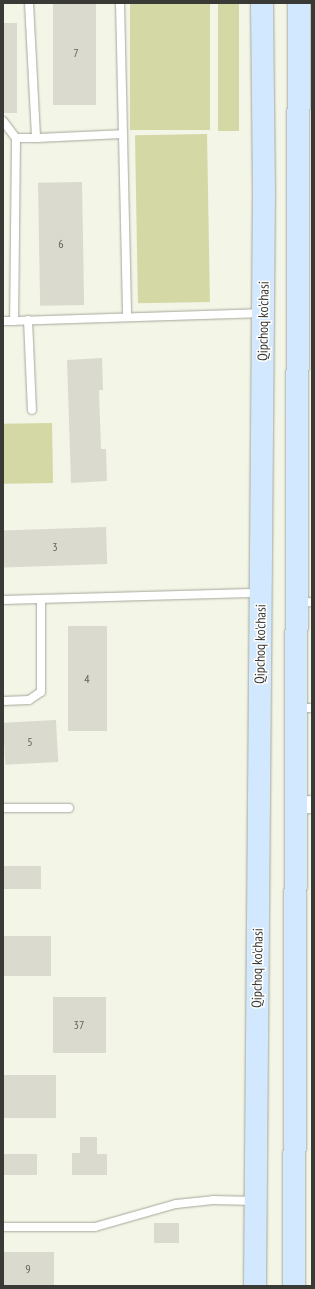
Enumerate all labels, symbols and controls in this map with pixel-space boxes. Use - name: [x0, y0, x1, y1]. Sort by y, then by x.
- house number: 7: [73, 46, 79, 60]
- house number: 6: [58, 237, 64, 251]
- street label: Qipchoq ko'chasi: [254, 281, 272, 361]
- house number: 3: [52, 540, 58, 554]
- street label: Qipchoq ko'chasi: [251, 604, 269, 684]
- house number: 4: [84, 672, 90, 686]
- house number: 5: [27, 735, 33, 749]
- street label: Qipchoq ko'chasi: [248, 928, 266, 1008]
- house number: 37: [74, 1018, 84, 1032]
- house number: 9: [25, 1262, 31, 1276]

